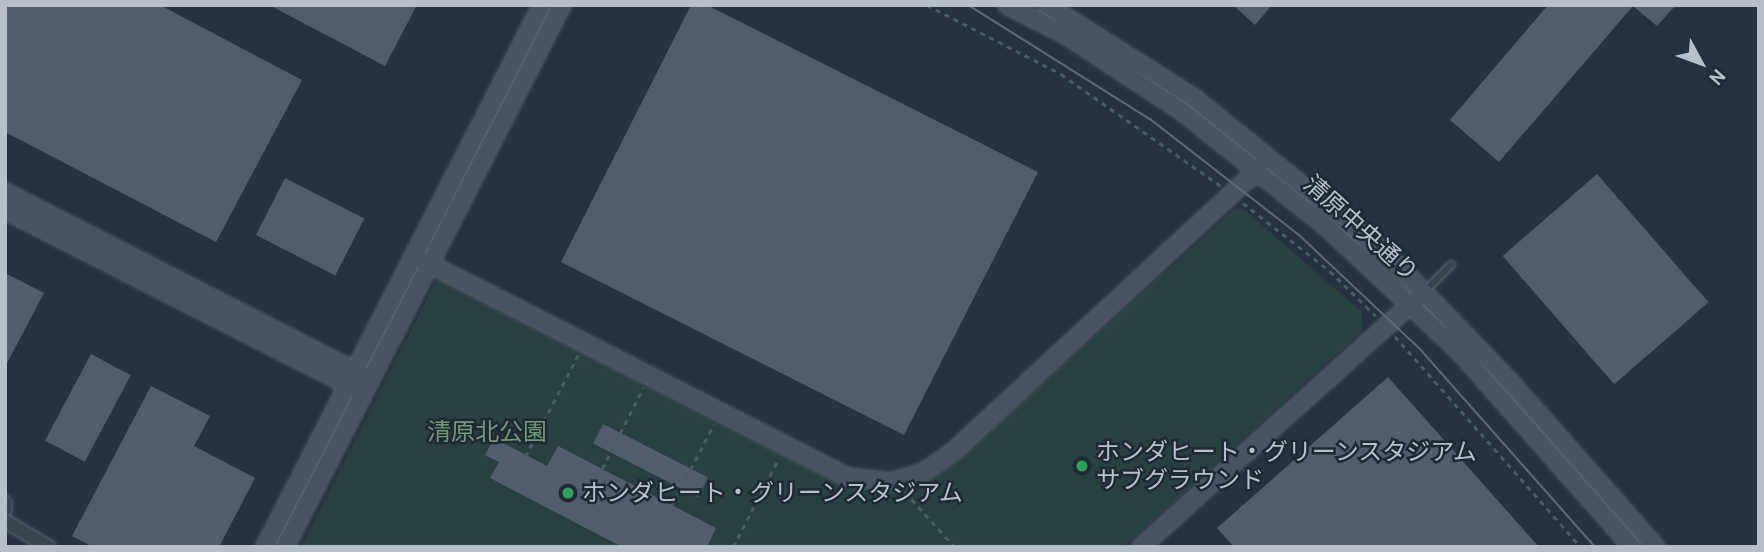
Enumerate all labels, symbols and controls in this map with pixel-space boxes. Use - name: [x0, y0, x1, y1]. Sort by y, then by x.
- north arrow: [1666, 28, 1736, 98]
- text: N: [1704, 64, 1730, 90]
- street label: 清原中央通り: [1298, 169, 1424, 287]
- park label: 清原北公園: [427, 418, 547, 446]
- place label: ホンダヒート・グリーンスタジアム サブグラウンド: [1096, 438, 1480, 494]
- marker: ホンダヒート・グリーンスタジアム サブグラウンド: [1074, 458, 1090, 474]
- place label: ホンダヒート・グリーンスタジアム: [582, 479, 966, 507]
- marker: ホンダヒート・グリーンスタジアム: [560, 485, 576, 501]

